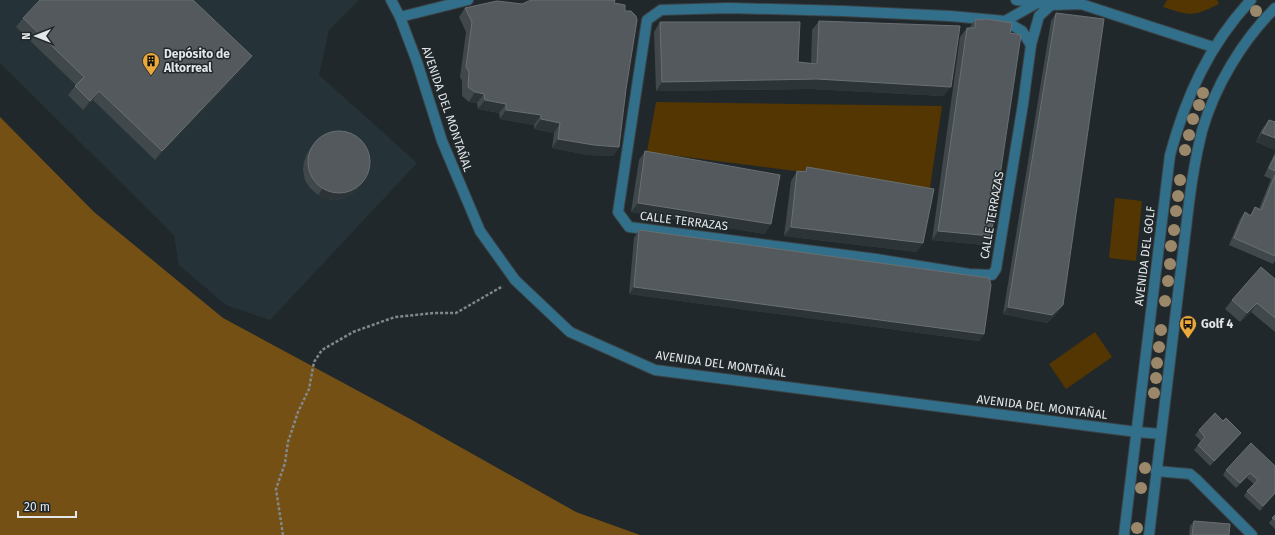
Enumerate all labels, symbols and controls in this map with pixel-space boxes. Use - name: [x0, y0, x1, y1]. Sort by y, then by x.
- north arrow: [16, 16, 56, 56]
- text: N: [20, 32, 33, 40]
- street label: AVENIDA DEL MONTAÑAL: [419, 44, 476, 174]
- place label: Depósito de Altorreal: [163, 47, 230, 75]
- building icon: Depósito de Altorreal: [141, 51, 161, 76]
- street label: CALLE TERRAZAS: [977, 170, 1007, 260]
- street label: AVENIDA DEL GOLF: [1132, 205, 1158, 307]
- street label: CALLE TERRAZAS: [639, 209, 729, 233]
- bus stop icon: Golf 4: [1178, 314, 1198, 339]
- place label: Golf 4: [1201, 317, 1233, 331]
- street label: AVENIDA DEL MONTAÑAL: [655, 347, 787, 380]
- street label: AVENIDA DEL MONTAÑAL: [976, 391, 1108, 422]
- scale bar: [18, 493, 76, 519]
- text: 20 m: [24, 500, 50, 514]

